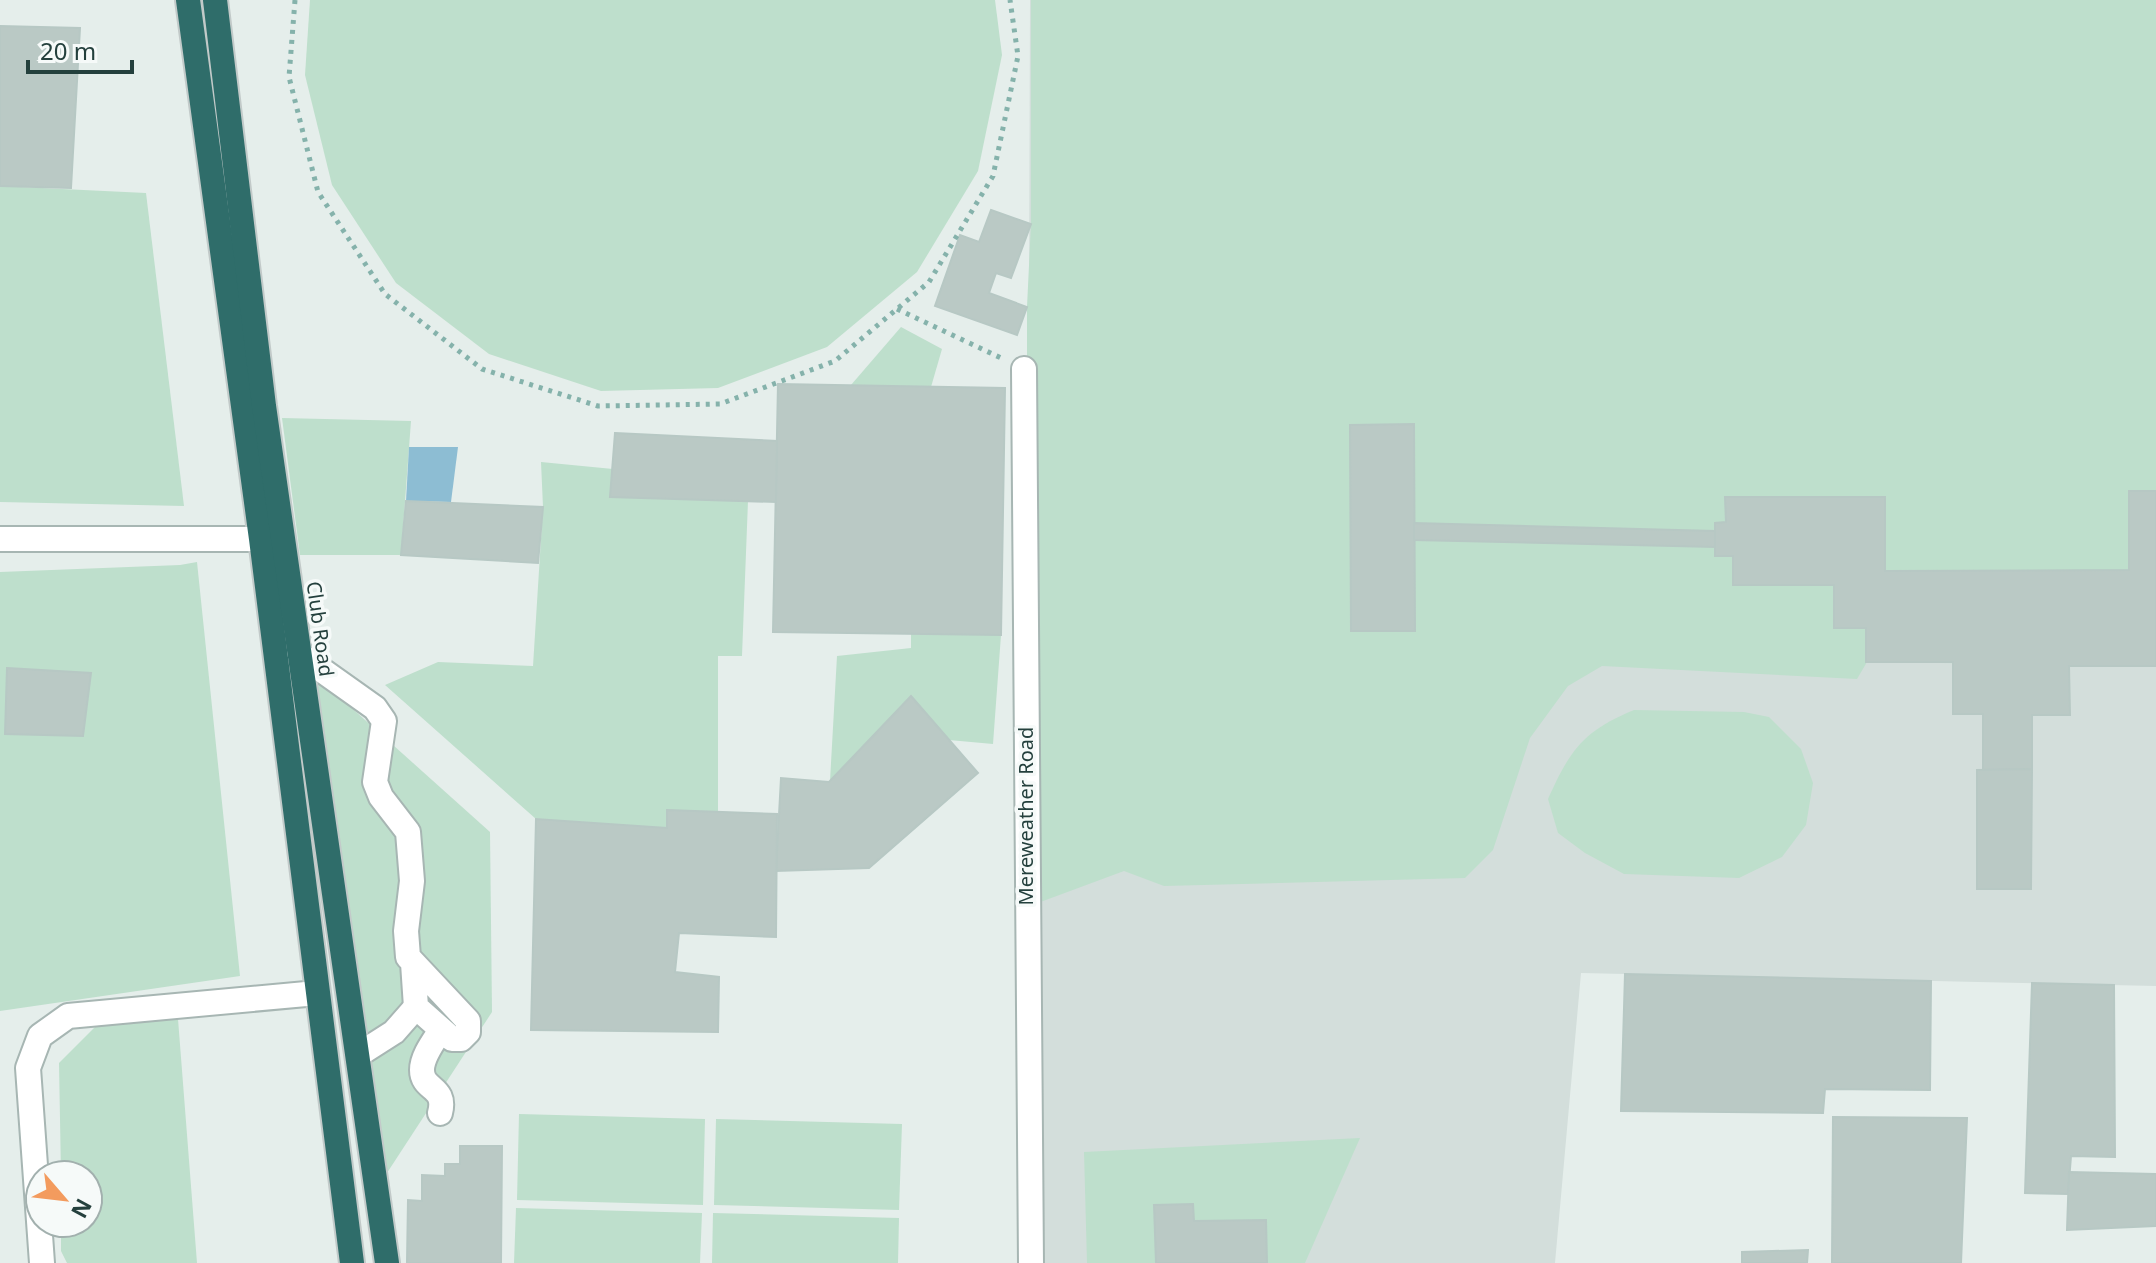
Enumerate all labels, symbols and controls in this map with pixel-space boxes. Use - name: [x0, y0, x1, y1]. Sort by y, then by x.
- scale bar: [28, 24, 132, 74]
- text: 20 m: [40, 34, 96, 67]
- street label: Club Road: [300, 580, 341, 678]
- street label: Mereweather Road: [1012, 727, 1039, 905]
- north arrow: [24, 1159, 104, 1239]
- text: N: [65, 1194, 100, 1224]

